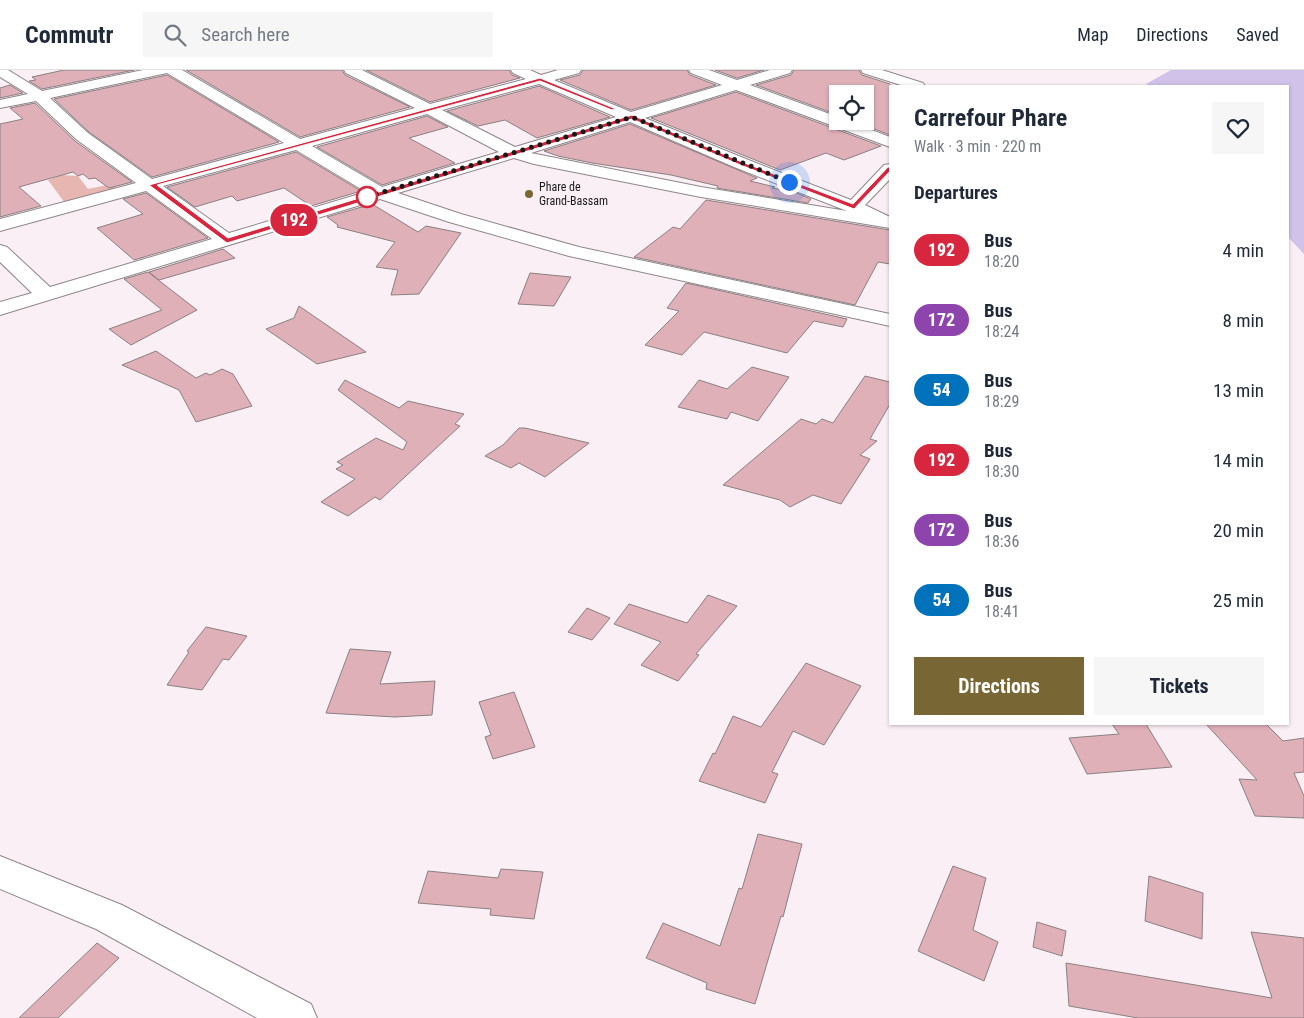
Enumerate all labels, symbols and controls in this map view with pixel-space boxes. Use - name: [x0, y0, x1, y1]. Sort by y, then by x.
- search box: [143, 12, 493, 57]
- text: Commutr: [25, 21, 113, 49]
- icon: search: [161, 21, 189, 49]
- text: Search here: [201, 23, 290, 46]
- text: Map: [1077, 24, 1108, 45]
- text: Directions: [1136, 24, 1208, 45]
- text: Saved: [1236, 24, 1279, 45]
- map controls: [829, 85, 874, 130]
- button: locate: [829, 85, 874, 130]
- button: heart: [1212, 102, 1264, 154]
- text: Carrefour Phare: [914, 104, 1067, 132]
- text: Walk · 3 min · 220 m: [914, 137, 1041, 156]
- your location: [777, 170, 802, 195]
- place label: Phare de Grand-Bassam: [539, 180, 608, 208]
- text: Departures: [914, 181, 998, 204]
- unlabelled marker: [356, 186, 378, 208]
- marker: Phare de Grand-Bassam: [523, 188, 535, 200]
- line badge: 192: [265, 204, 323, 236]
- text: 192: [280, 209, 308, 230]
- text: Bus: [984, 229, 1013, 252]
- text: 192: [928, 239, 955, 260]
- text: 4 min: [1222, 239, 1264, 262]
- text: 18:20: [984, 252, 1019, 271]
- text: Bus: [984, 299, 1013, 322]
- text: 172: [928, 309, 955, 330]
- text: 8 min: [1222, 309, 1264, 332]
- text: 18:24: [984, 322, 1019, 341]
- text: Bus: [984, 369, 1013, 392]
- text: 54: [932, 379, 951, 400]
- text: 13 min: [1213, 379, 1264, 402]
- text: 18:29: [984, 392, 1019, 411]
- text: Bus: [984, 439, 1013, 462]
- text: 192: [928, 449, 955, 470]
- text: 14 min: [1213, 449, 1264, 472]
- text: 18:30: [984, 462, 1019, 481]
- text: Bus: [984, 509, 1013, 532]
- text: 172: [928, 519, 955, 540]
- text: 20 min: [1213, 519, 1264, 542]
- text: 18:36: [984, 532, 1019, 551]
- text: Bus: [984, 579, 1013, 602]
- text: 54: [932, 589, 951, 610]
- text: 25 min: [1213, 589, 1264, 612]
- text: 18:41: [984, 602, 1019, 621]
- button: Directions: [914, 657, 1084, 715]
- button: Tickets: [1094, 657, 1264, 715]

